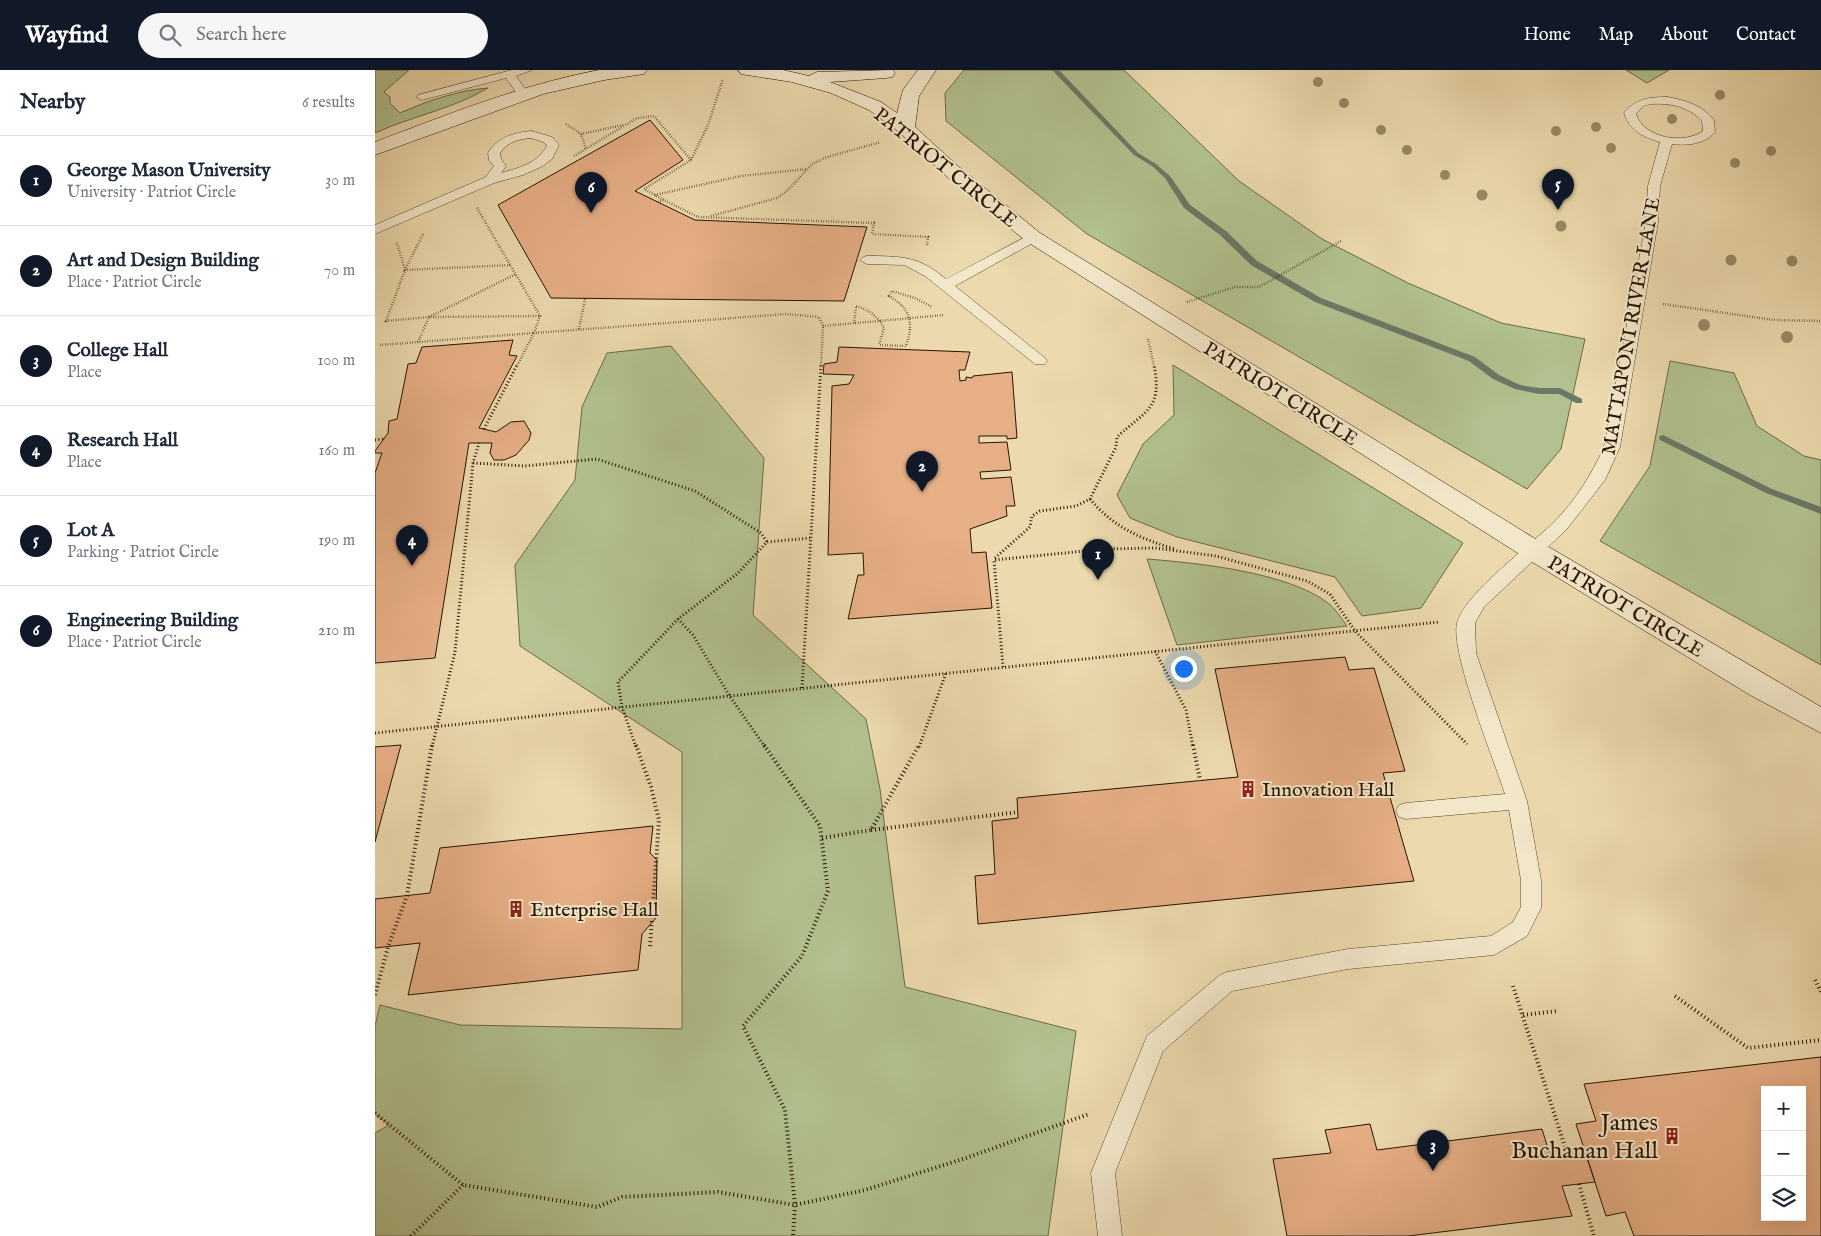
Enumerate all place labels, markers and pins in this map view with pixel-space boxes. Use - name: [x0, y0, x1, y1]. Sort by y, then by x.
- pin: 5: [1542, 169, 1574, 210]
- pin: 6: [575, 172, 607, 213]
- pin: 2: [906, 451, 938, 492]
- pin: 4: [396, 525, 428, 566]
- pin: 1: [1082, 539, 1114, 580]
- place label: Innovation Hall: [1262, 778, 1395, 803]
- building icon: Innovation Hall: [1238, 779, 1258, 799]
- place label: Enterprise Hall: [530, 898, 659, 923]
- building icon: Enterprise Hall: [506, 899, 526, 919]
- place label: James Buchanan Hall: [1511, 1108, 1658, 1167]
- building icon: James Buchanan Hall: [1662, 1126, 1682, 1146]
- pin: 3: [1417, 1130, 1449, 1171]

